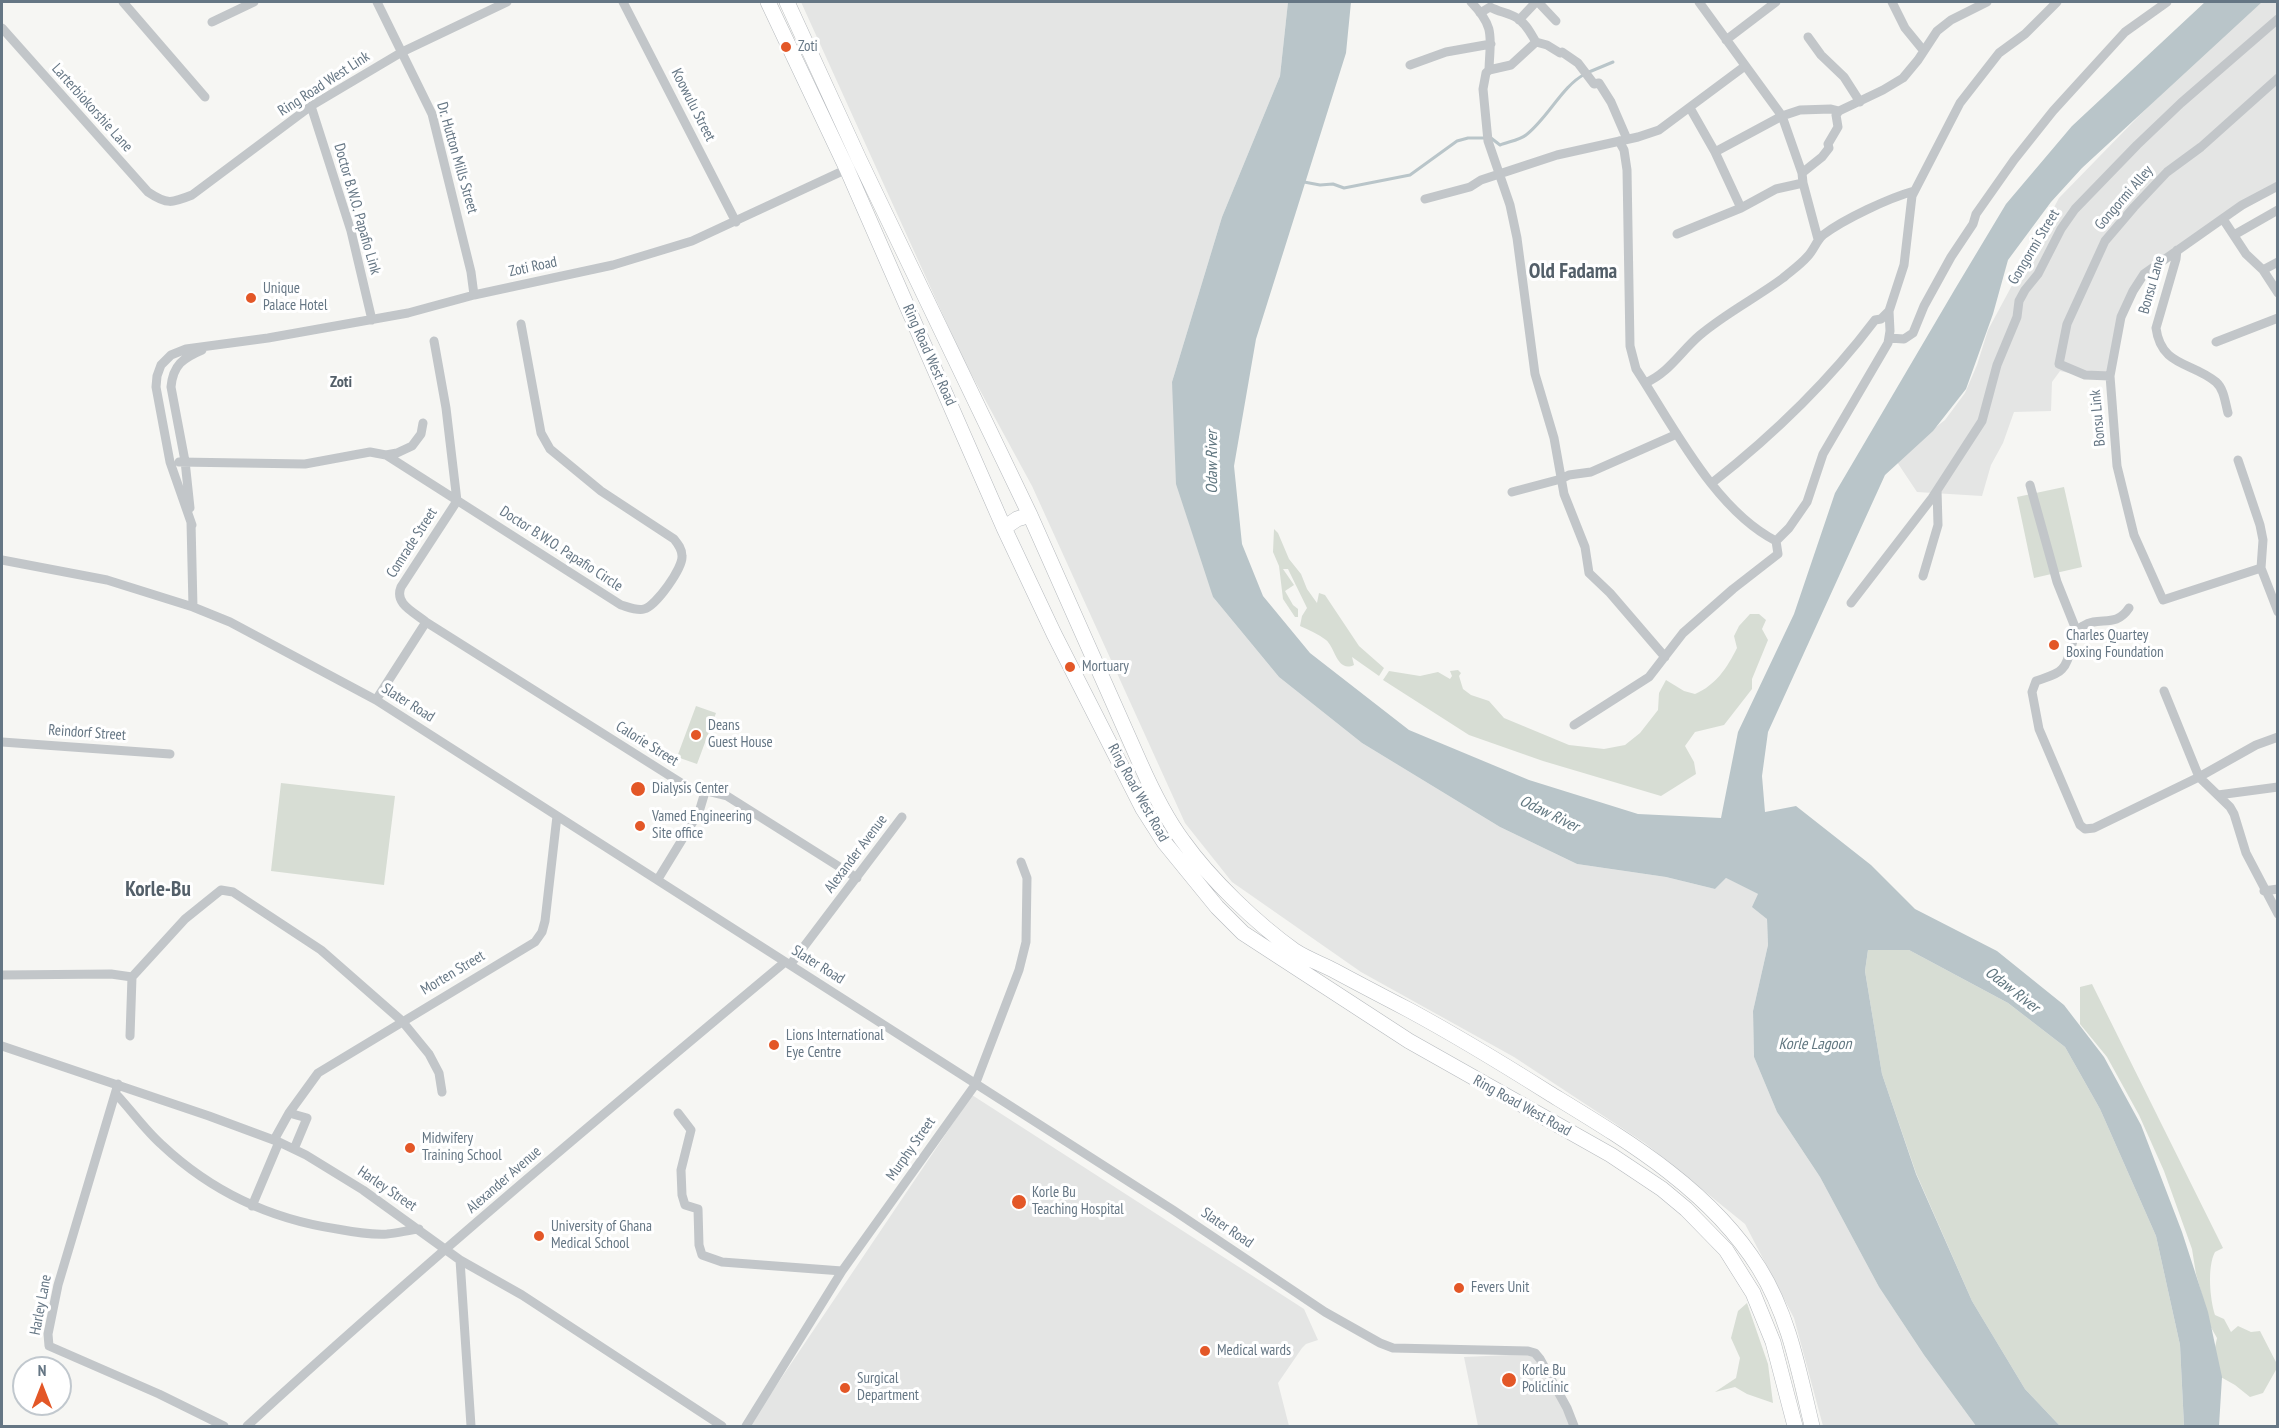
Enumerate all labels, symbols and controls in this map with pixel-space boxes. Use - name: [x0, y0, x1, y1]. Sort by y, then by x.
- place label: Zoti: [798, 38, 818, 56]
- marker: Zoti: [779, 40, 793, 54]
- street label: Ring Road West Link: [275, 48, 373, 120]
- street label: Larterbiokorshie Lane: [48, 60, 136, 156]
- street label: Koowulu Street: [667, 66, 719, 144]
- street label: Dr. Hutton Mills Street: [432, 100, 482, 216]
- street label: Doctor B.W.O. Papafio Link: [330, 141, 384, 277]
- street label: Gongormi Alley: [2091, 162, 2157, 234]
- street label: Gongormi Street: [2004, 206, 2064, 288]
- street label: Zoti Road: [507, 253, 559, 281]
- street label: Bonsu Lane: [2135, 254, 2169, 316]
- district label: Old Fadama: [1529, 259, 1617, 285]
- place label: Unique Palace Hotel: [263, 280, 328, 315]
- marker: Unique Palace Hotel: [244, 291, 258, 305]
- street label: Ring Road West Road: [899, 301, 959, 409]
- district label: Zoti: [330, 372, 352, 392]
- street label: Bonsu Link: [2087, 389, 2109, 447]
- water label: Odaw River: [1202, 430, 1222, 494]
- street label: Doctor B.W.O. Papafio Circle: [496, 503, 626, 595]
- street label: Comrade Street: [383, 505, 441, 581]
- place label: Charles Quartey Boxing Foundation: [2066, 627, 2164, 662]
- marker: Charles Quartey Boxing Foundation: [2047, 638, 2061, 652]
- place label: Mortuary: [1082, 658, 1129, 676]
- marker: Mortuary: [1063, 660, 1077, 674]
- street label: Slater Road: [378, 680, 438, 726]
- place label: Deans Guest House: [708, 717, 773, 752]
- street label: Calorie Street: [612, 718, 682, 770]
- street label: Reindorf Street: [48, 721, 126, 745]
- marker: Deans Guest House: [689, 728, 703, 742]
- street label: Ring Road West Road: [1104, 741, 1172, 845]
- marker: Dialysis Center: [629, 780, 647, 798]
- place label: Dialysis Center: [652, 780, 728, 798]
- water label: Odaw River: [1516, 791, 1582, 837]
- place label: Vamed Engineering Site office: [652, 808, 752, 843]
- street label: Alexander Avenue: [821, 811, 891, 897]
- marker: Vamed Engineering Site office: [633, 819, 647, 833]
- district label: Korle-Bu: [125, 877, 191, 903]
- street label: Slater Road: [788, 942, 848, 988]
- street label: Morten Street: [418, 947, 488, 999]
- water label: Odaw River: [1981, 963, 2043, 1017]
- place label: Lions International Eye Centre: [786, 1027, 884, 1062]
- water label: Korle Lagoon: [1779, 1034, 1851, 1054]
- marker: Lions International Eye Centre: [767, 1038, 781, 1052]
- street label: Ring Road West Road: [1470, 1072, 1574, 1140]
- street label: Murphy Street: [883, 1114, 939, 1184]
- place label: Midwifery Training School: [422, 1130, 502, 1165]
- marker: Midwifery Training School: [403, 1141, 417, 1155]
- street label: Alexander Avenue: [463, 1143, 545, 1217]
- street label: Harley Street: [354, 1163, 420, 1215]
- place label: Korle Bu Teaching Hospital: [1032, 1184, 1124, 1219]
- marker: Korle Bu Teaching Hospital: [1010, 1193, 1028, 1211]
- street label: Slater Road: [1198, 1204, 1256, 1252]
- place label: University of Ghana Medical School: [551, 1218, 652, 1253]
- marker: University of Ghana Medical School: [532, 1229, 546, 1243]
- street label: Harley Lane: [26, 1273, 56, 1337]
- place label: Fevers Unit: [1471, 1279, 1529, 1297]
- marker: Fevers Unit: [1452, 1281, 1466, 1295]
- place label: Medical wards: [1217, 1342, 1291, 1360]
- marker: Medical wards: [1198, 1344, 1212, 1358]
- north arrow: [12, 1356, 72, 1416]
- text: N: [38, 1360, 46, 1380]
- place label: Korle Bu Policlinic: [1522, 1362, 1569, 1397]
- place label: Surgical Department: [857, 1370, 919, 1405]
- marker: Korle Bu Policlinic: [1500, 1371, 1518, 1389]
- marker: Surgical Department: [838, 1381, 852, 1395]

